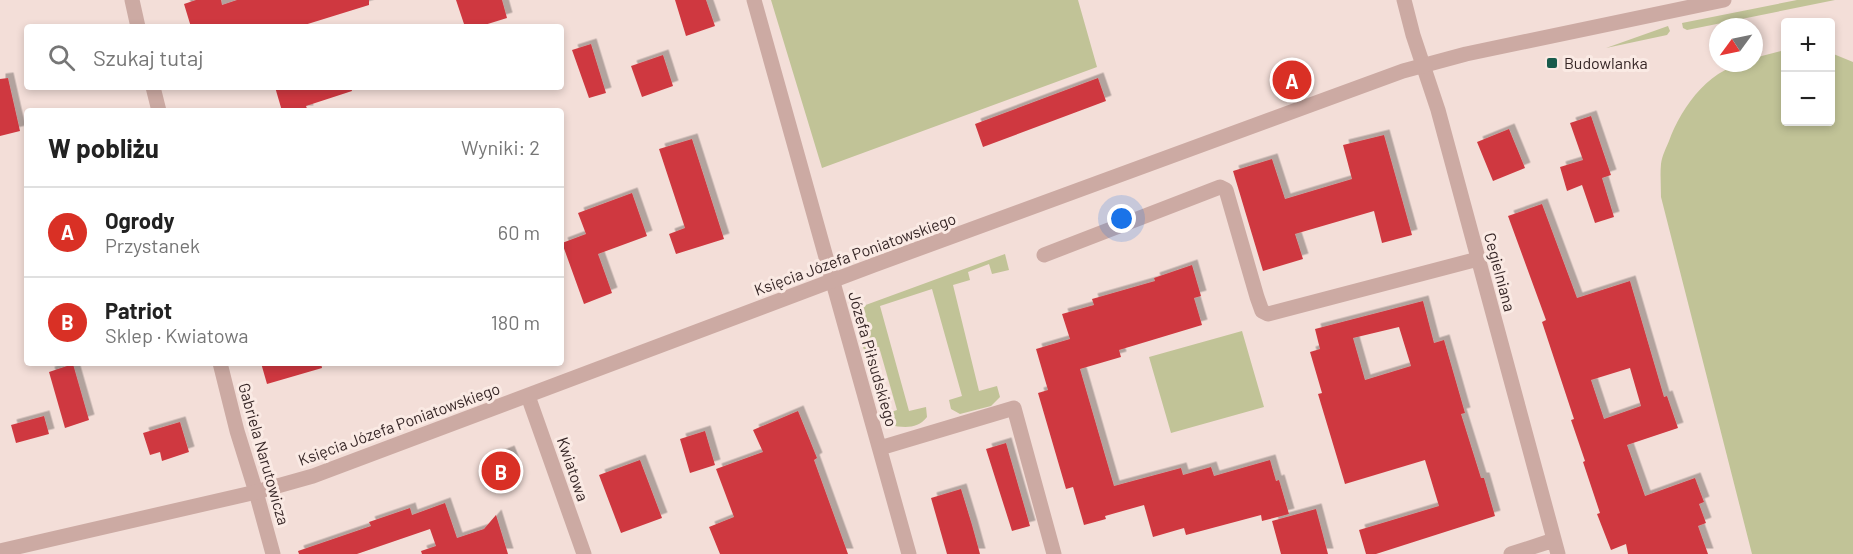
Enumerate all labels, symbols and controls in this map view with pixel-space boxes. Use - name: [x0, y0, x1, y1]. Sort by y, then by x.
- north arrow: [1709, 18, 1763, 72]
- map controls: [1781, 18, 1835, 126]
- button: +: [1781, 18, 1835, 72]
- search box: [24, 24, 564, 90]
- icon: search: [45, 41, 78, 74]
- text: Szukaj tutaj: [93, 44, 204, 70]
- place label: Budowlanka: [1564, 53, 1648, 72]
- marker: Budowlanka: [1545, 56, 1559, 70]
- pin: A: [1272, 58, 1312, 103]
- button: −: [1781, 72, 1835, 126]
- text: W pobliżu: [48, 132, 159, 163]
- text: Wyniki: 2: [461, 135, 540, 159]
- your location: [1107, 204, 1136, 233]
- text: Ogrody: [105, 207, 175, 233]
- street label: Księcia Józefa Poniatowskiego: [751, 208, 958, 299]
- text: A: [61, 220, 74, 244]
- text: 60 m: [498, 220, 540, 244]
- street label: Cegielniana: [1481, 230, 1520, 313]
- text: Przystanek: [105, 233, 200, 257]
- street label: Józefa Piłsudskiego: [845, 289, 902, 429]
- text: Patriot: [105, 297, 172, 323]
- text: B: [61, 310, 74, 334]
- text: 180 m: [491, 310, 540, 334]
- text: Sklep · Kwiatowa: [105, 323, 249, 347]
- street label: Księcia Józefa Poniatowskiego: [295, 378, 502, 469]
- street label: Gabriela Narutowicza: [235, 381, 294, 527]
- street label: Kwiatowa: [554, 434, 593, 503]
- pin: B: [482, 448, 520, 494]

